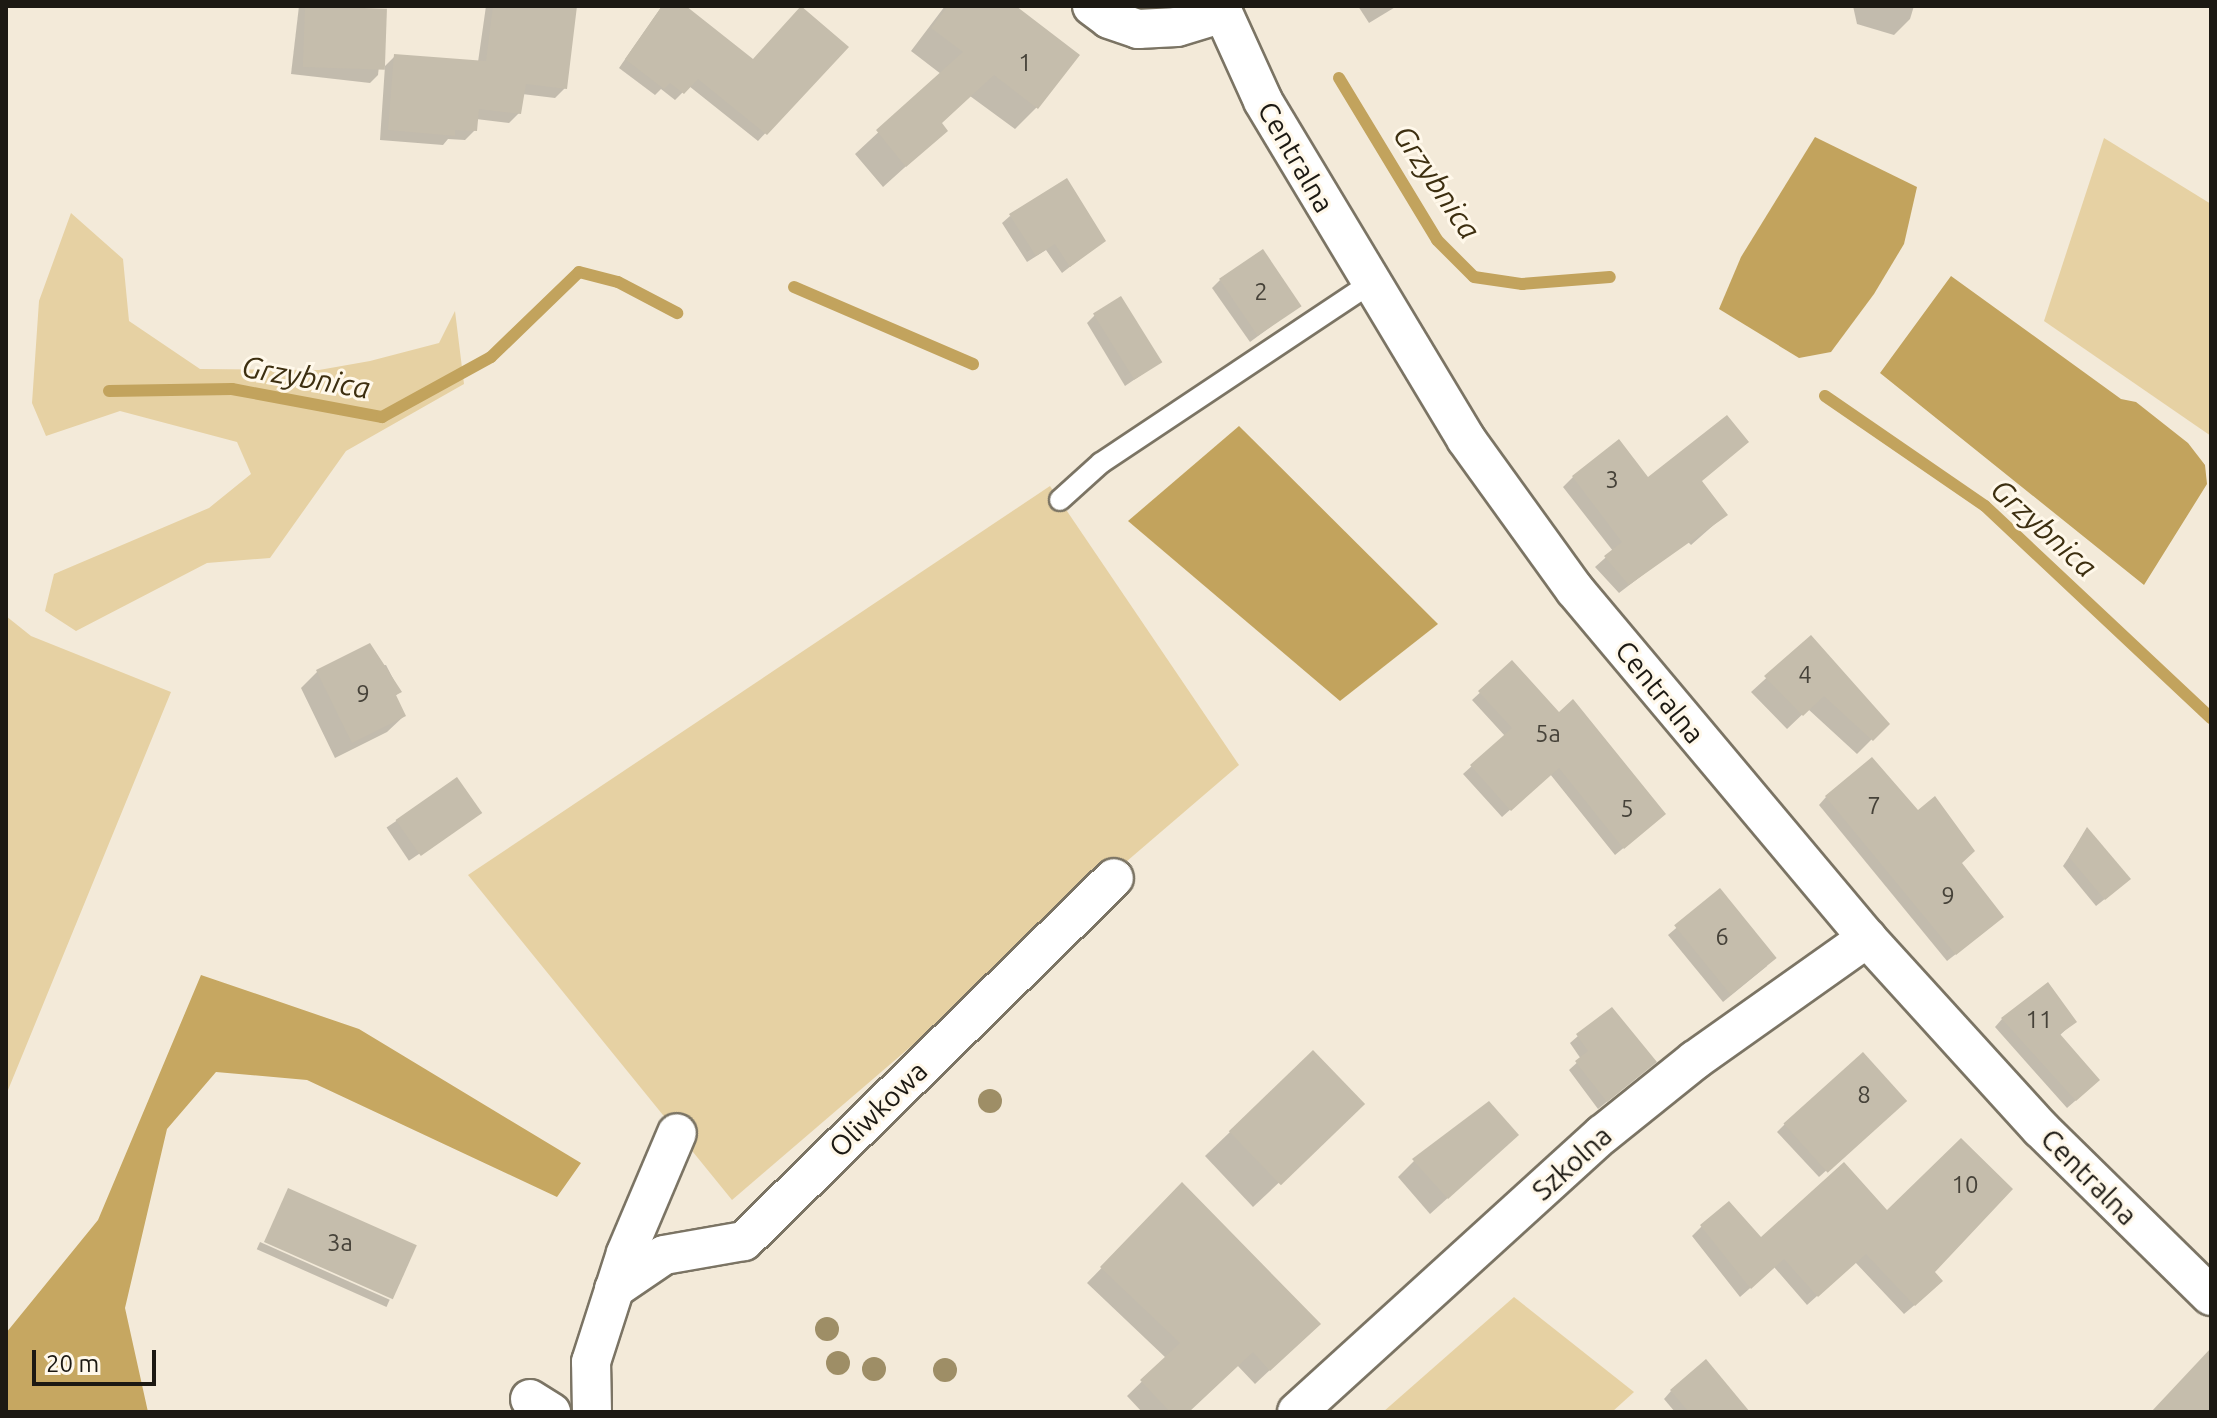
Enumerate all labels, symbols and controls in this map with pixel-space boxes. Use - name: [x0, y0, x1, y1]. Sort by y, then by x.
- house number: 1: [1018, 49, 1032, 77]
- street label: Centralna: [1251, 96, 1341, 218]
- water label: Grzybnica: [1386, 118, 1488, 246]
- house number: 2: [1254, 278, 1268, 306]
- water label: Grzybnica: [239, 348, 373, 406]
- house number: 3: [1605, 466, 1619, 494]
- water label: Grzybnica: [1984, 471, 2104, 585]
- street label: Centralna: [1608, 634, 1712, 750]
- house number: 4: [1798, 661, 1812, 689]
- house number: 9: [356, 680, 370, 708]
- house number: 5a: [1535, 720, 1561, 748]
- house number: 7: [1867, 792, 1881, 820]
- house number: 5: [1620, 795, 1634, 823]
- house number: 9: [1941, 882, 1955, 910]
- house number: 6: [1715, 923, 1729, 951]
- house number: 11: [2025, 1006, 2053, 1034]
- street label: Oliwkowa: [822, 1054, 934, 1164]
- house number: 8: [1857, 1081, 1871, 1109]
- street label: Szkolna: [1525, 1119, 1619, 1207]
- street label: Centralna: [2034, 1122, 2144, 1232]
- house number: 10: [1951, 1171, 1979, 1199]
- house number: 3a: [327, 1229, 353, 1257]
- scale bar: [36, 1334, 160, 1384]
- text: 20 m: [46, 1350, 99, 1377]

